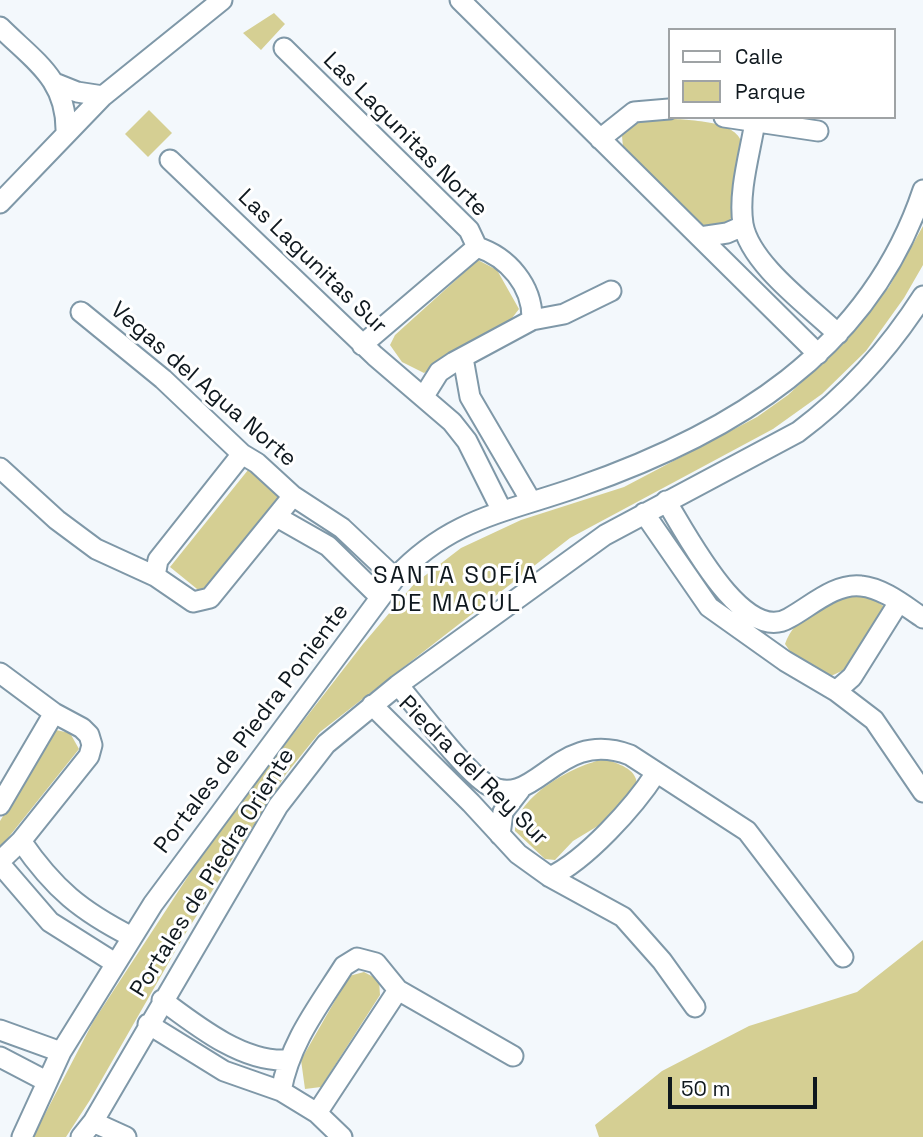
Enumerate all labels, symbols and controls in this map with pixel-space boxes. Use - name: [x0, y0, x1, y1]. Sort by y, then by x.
- legend: [668, 28, 895, 119]
- text: Calle: [735, 43, 783, 70]
- street label: Las Lagunitas Norte: [317, 47, 493, 223]
- text: Parque: [735, 78, 806, 105]
- street label: Las Lagunitas Sur: [232, 184, 392, 340]
- street label: Vegas del Agua Norte: [104, 297, 302, 473]
- district label: SANTA SOFÍA DE MACUL: [374, 562, 538, 618]
- street label: Portales de Piedra Poniente: [149, 599, 355, 859]
- street label: Piedra del Rey Sur: [392, 690, 554, 852]
- street label: Portales de Piedra Oriente: [125, 744, 301, 1002]
- scale bar: [671, 1064, 820, 1108]
- text: 50 m: [681, 1075, 731, 1102]

